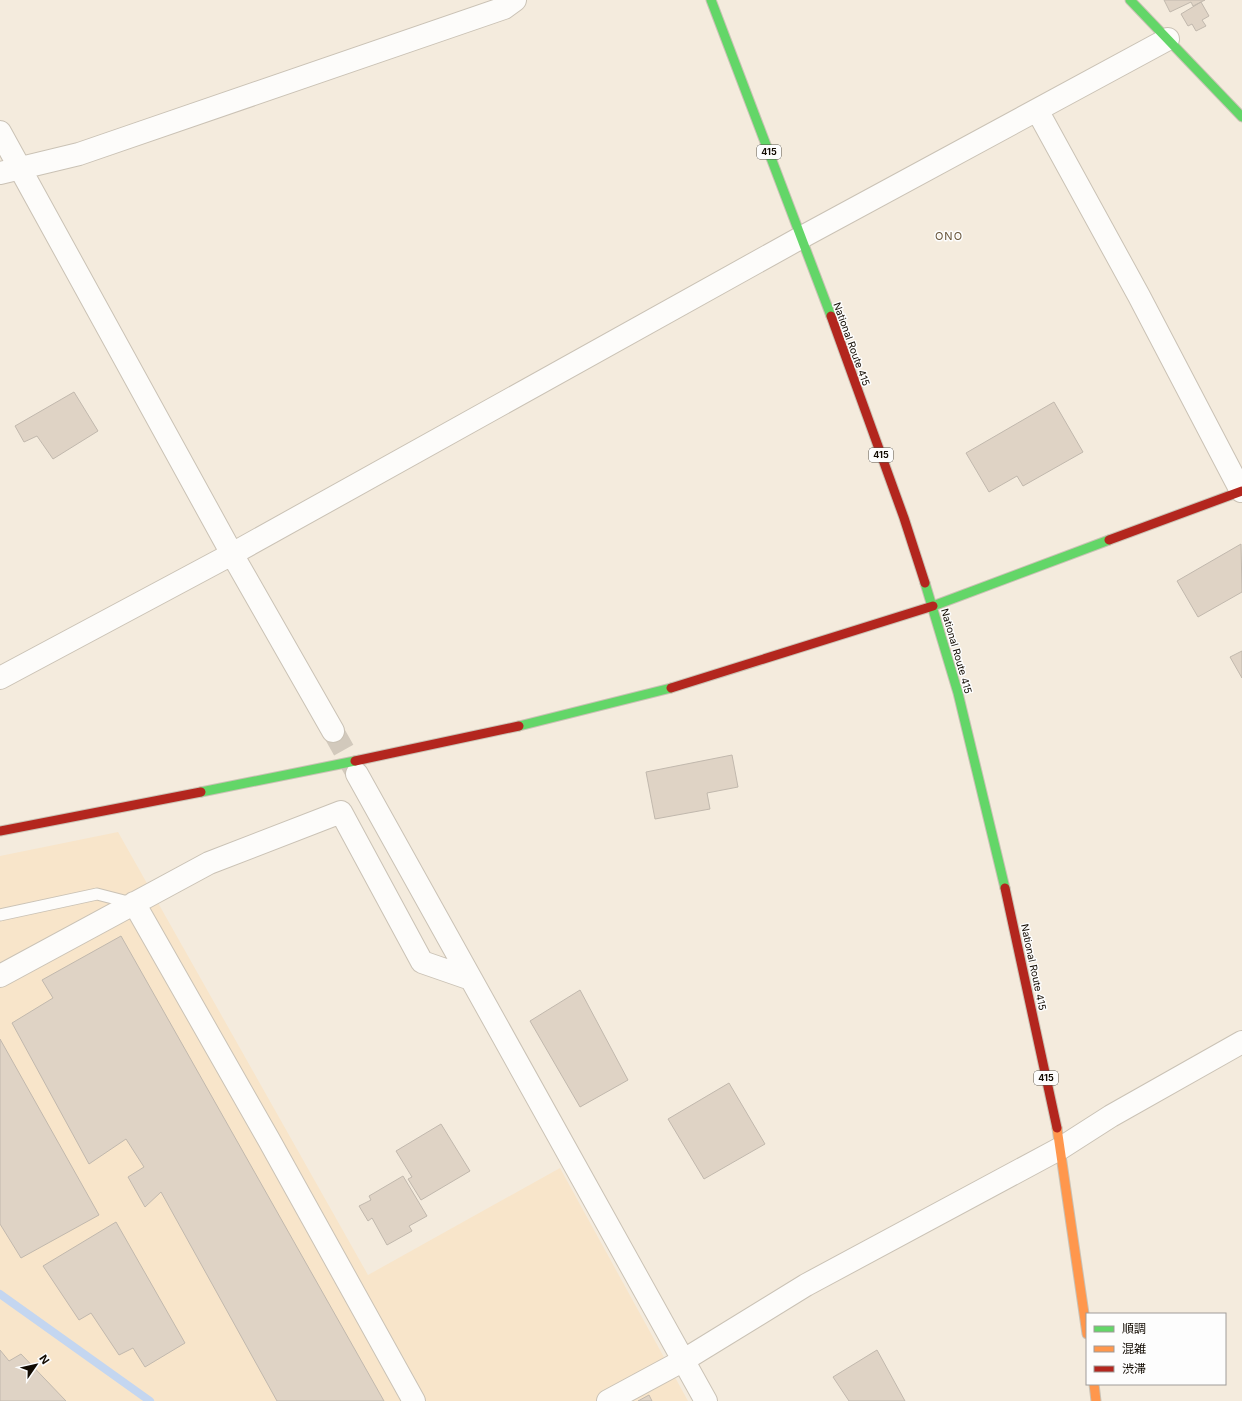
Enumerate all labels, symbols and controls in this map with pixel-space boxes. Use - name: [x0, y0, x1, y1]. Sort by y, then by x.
- road number: 415: [757, 145, 781, 159]
- district label: ONO: [935, 229, 963, 243]
- street label: National Route 415: [831, 301, 873, 387]
- road number: 415: [869, 448, 893, 462]
- street label: National Route 415: [939, 607, 975, 695]
- street label: National Route 415: [1019, 923, 1049, 1011]
- road number: 415: [1034, 1071, 1058, 1085]
- legend: [1086, 1313, 1226, 1385]
- text: 順調: [1122, 1321, 1146, 1336]
- text: 混雑: [1122, 1341, 1146, 1356]
- north arrow: [16, 1345, 56, 1385]
- text: N: [36, 1352, 52, 1367]
- text: 渋滞: [1122, 1361, 1146, 1376]

